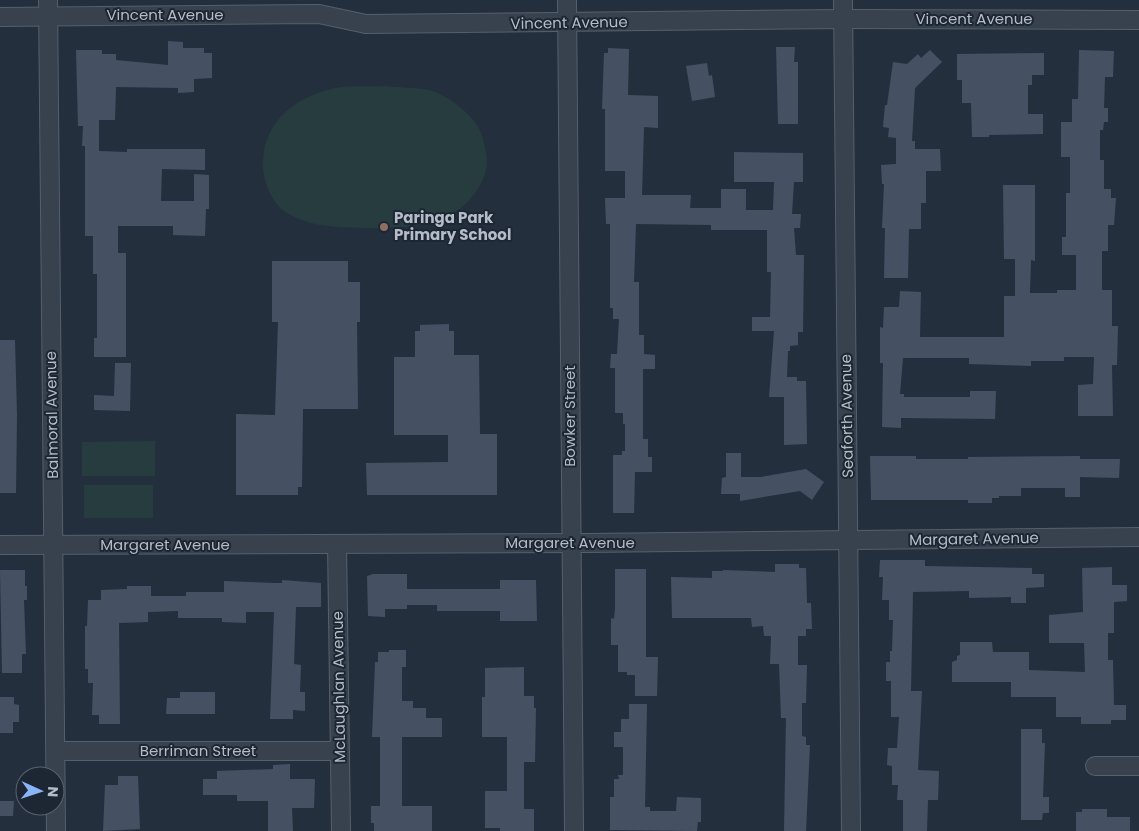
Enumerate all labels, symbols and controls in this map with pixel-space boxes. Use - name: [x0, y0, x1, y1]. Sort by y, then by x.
- street label: Vincent Avenue: [106, 4, 224, 25]
- street label: Vincent Avenue: [915, 8, 1033, 29]
- street label: Vincent Avenue: [510, 11, 628, 34]
- place label: Paringa Park Primary School: [394, 207, 511, 245]
- marker: Paringa Park Primary School: [378, 221, 390, 233]
- street label: Balmoral Avenue: [40, 351, 63, 479]
- street label: Seaforth Avenue: [835, 354, 858, 478]
- street label: Bowker Street: [559, 365, 580, 467]
- street label: Margaret Avenue: [909, 527, 1039, 550]
- street label: Margaret Avenue: [505, 532, 635, 553]
- street label: Margaret Avenue: [100, 534, 230, 555]
- street label: McLaughlan Avenue: [327, 611, 350, 763]
- street label: Berriman Street: [140, 740, 256, 761]
- north arrow: [15, 766, 65, 816]
- text: N: [43, 786, 63, 797]

